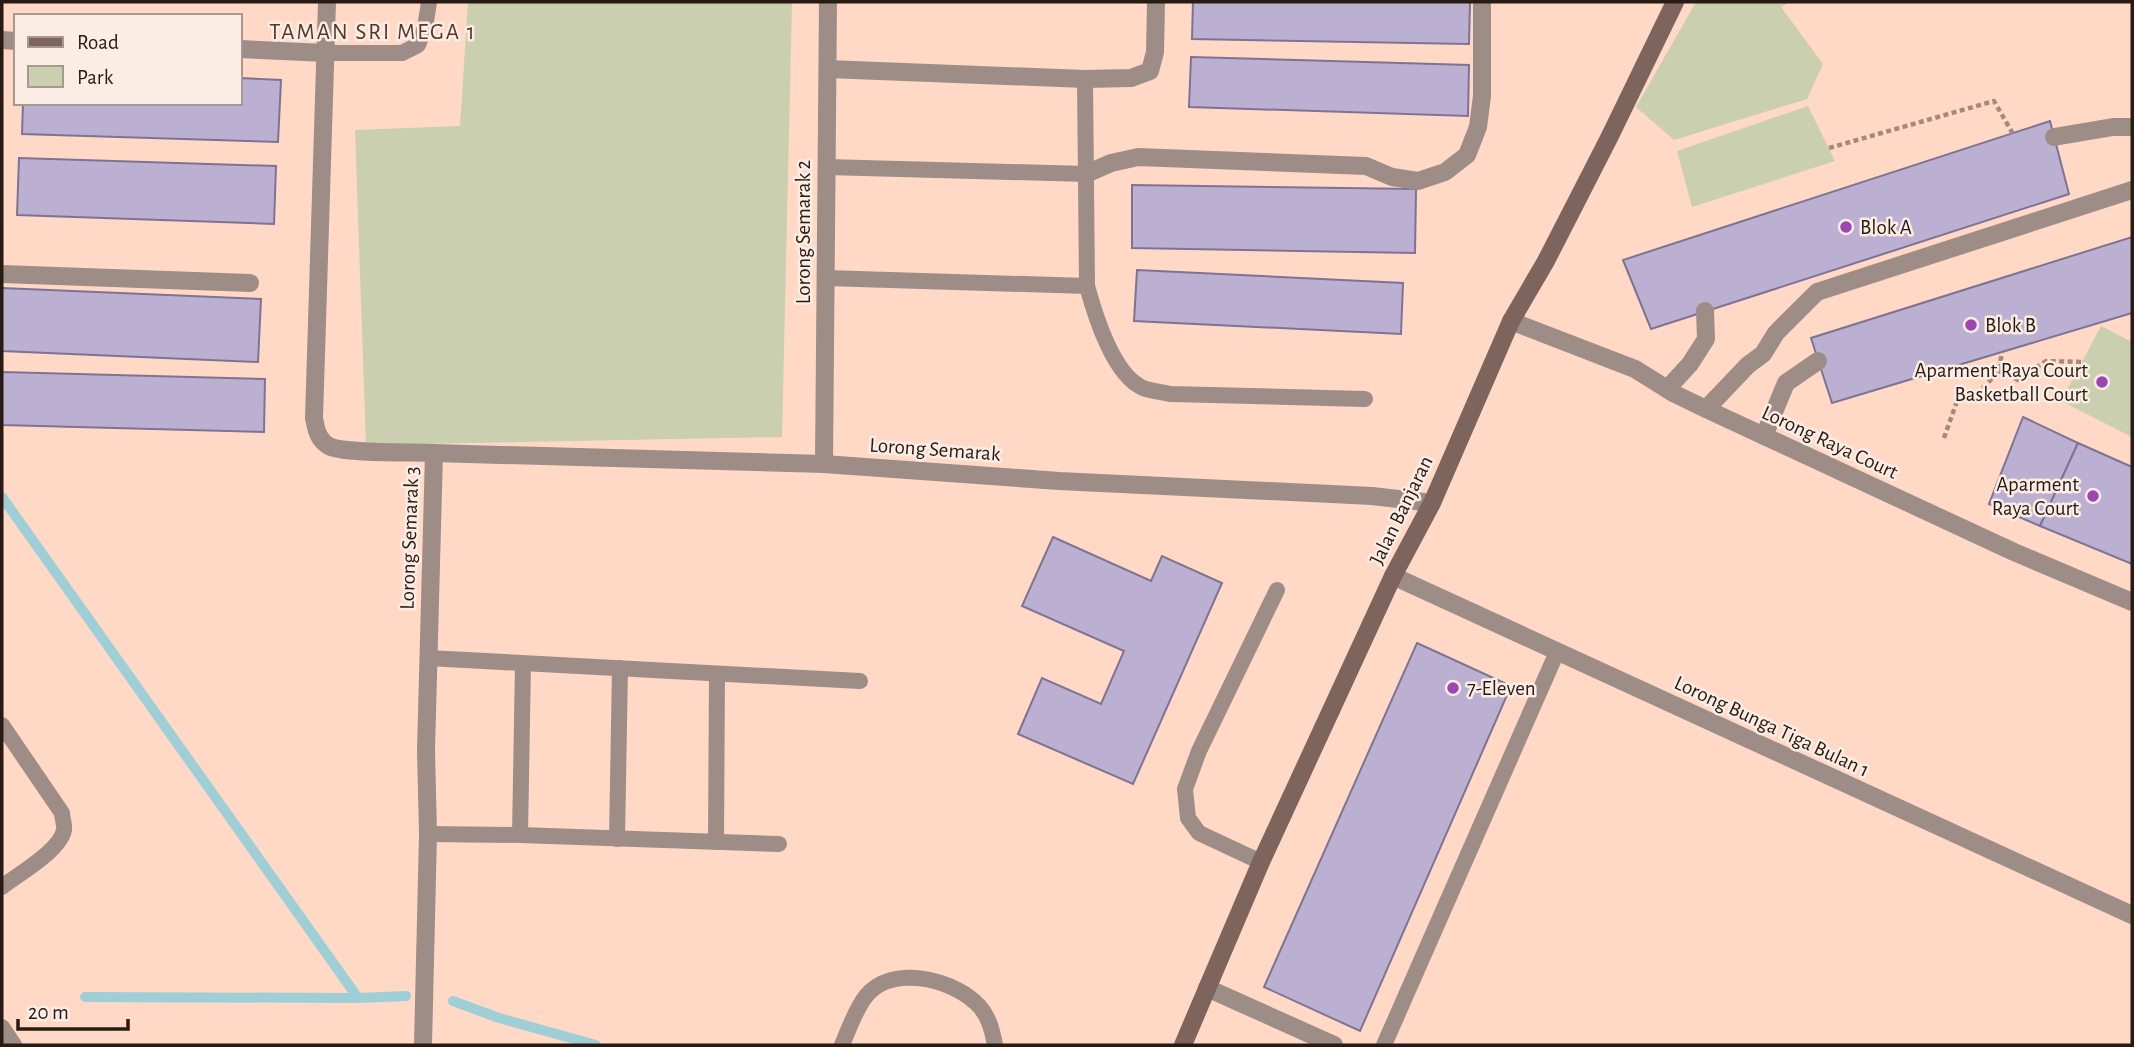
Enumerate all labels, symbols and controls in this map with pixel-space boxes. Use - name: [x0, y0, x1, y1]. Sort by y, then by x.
- legend: [14, 14, 242, 105]
- district label: TAMAN SRI MEGA 1: [269, 21, 477, 44]
- text: Road: [77, 32, 119, 53]
- text: Park: [77, 67, 114, 88]
- street label: Lorong Semarak 2: [793, 160, 814, 304]
- place label: Blok A: [1860, 217, 1912, 238]
- marker: Blok A: [1838, 219, 1854, 235]
- place label: Blok B: [1985, 315, 2036, 336]
- marker: Blok B: [1963, 317, 1979, 333]
- place label: Aparment Raya Court Basketball Court: [1915, 360, 2088, 405]
- marker: Aparment Raya Court Basketball Court: [2094, 374, 2110, 390]
- street label: Lorong Raya Court: [1759, 402, 1901, 483]
- street label: Lorong Semarak: [869, 434, 1002, 465]
- street label: Jalan Banjaran: [1366, 452, 1437, 568]
- street label: Lorong Semarak 3: [397, 466, 422, 610]
- place label: Aparment Raya Court: [1992, 474, 2079, 519]
- marker: Aparment Raya Court: [2085, 488, 2101, 504]
- street label: Lorong Bunga Tiga Bulan 1: [1671, 672, 1872, 781]
- place label: 7-Eleven: [1467, 678, 1536, 699]
- marker: 7-Eleven: [1445, 680, 1461, 696]
- scale bar: [18, 988, 128, 1032]
- text: 20 m: [28, 1002, 69, 1023]

